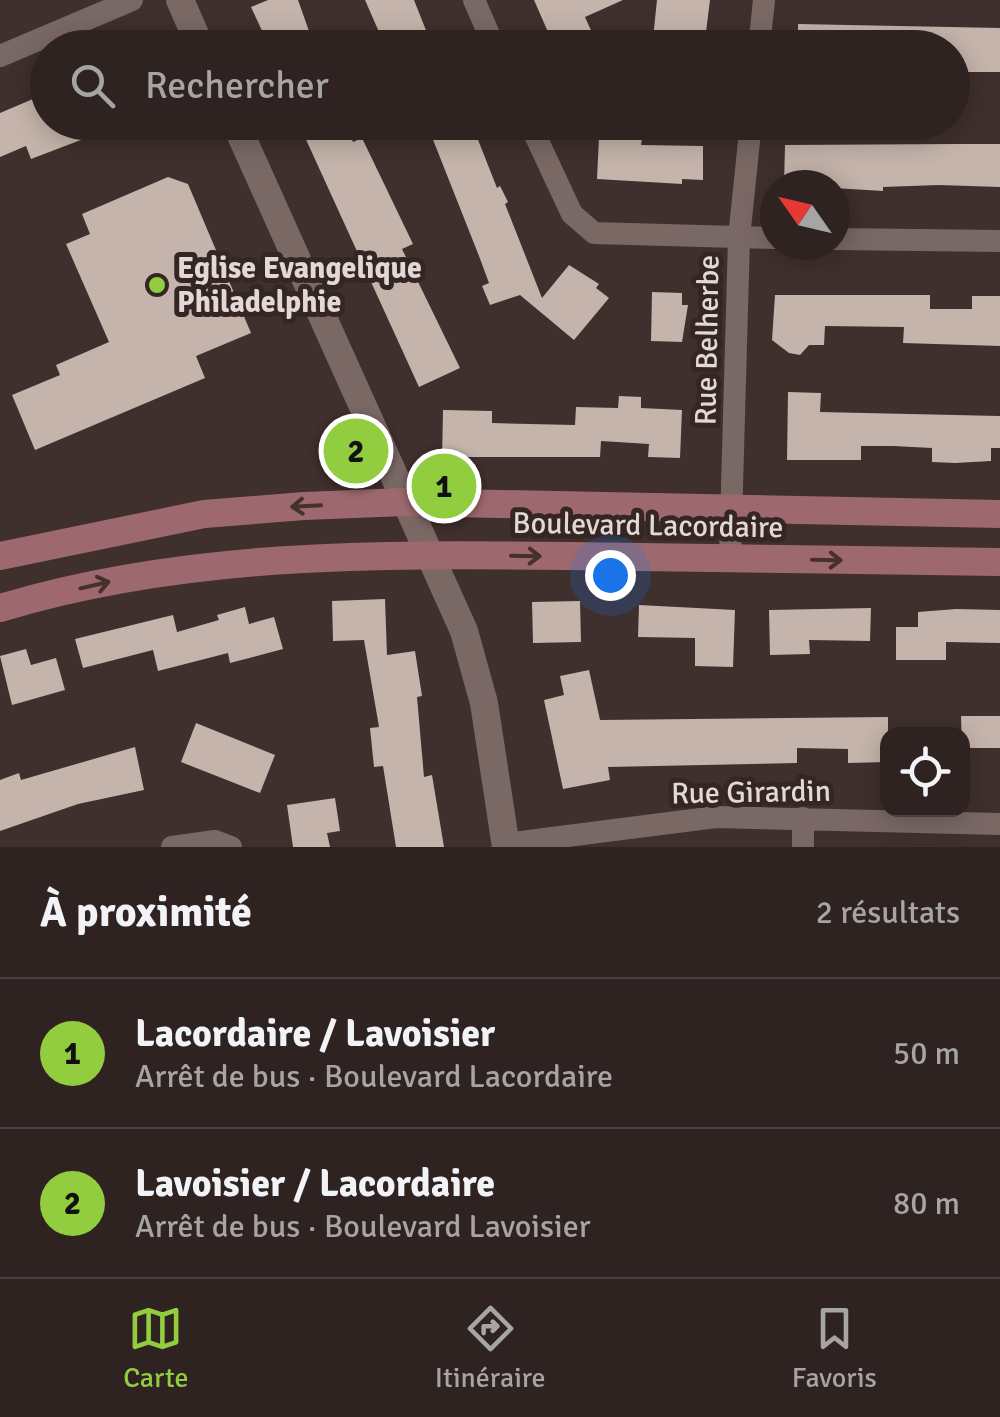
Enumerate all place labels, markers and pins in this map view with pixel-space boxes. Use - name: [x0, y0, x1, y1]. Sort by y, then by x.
- place label: Eglise Evangelique Philadelphie: [177, 250, 422, 321]
- marker: Eglise Evangelique Philadelphie: [146, 274, 168, 296]
- pin: 2: [324, 414, 388, 488]
- pin: 1: [412, 448, 476, 524]

